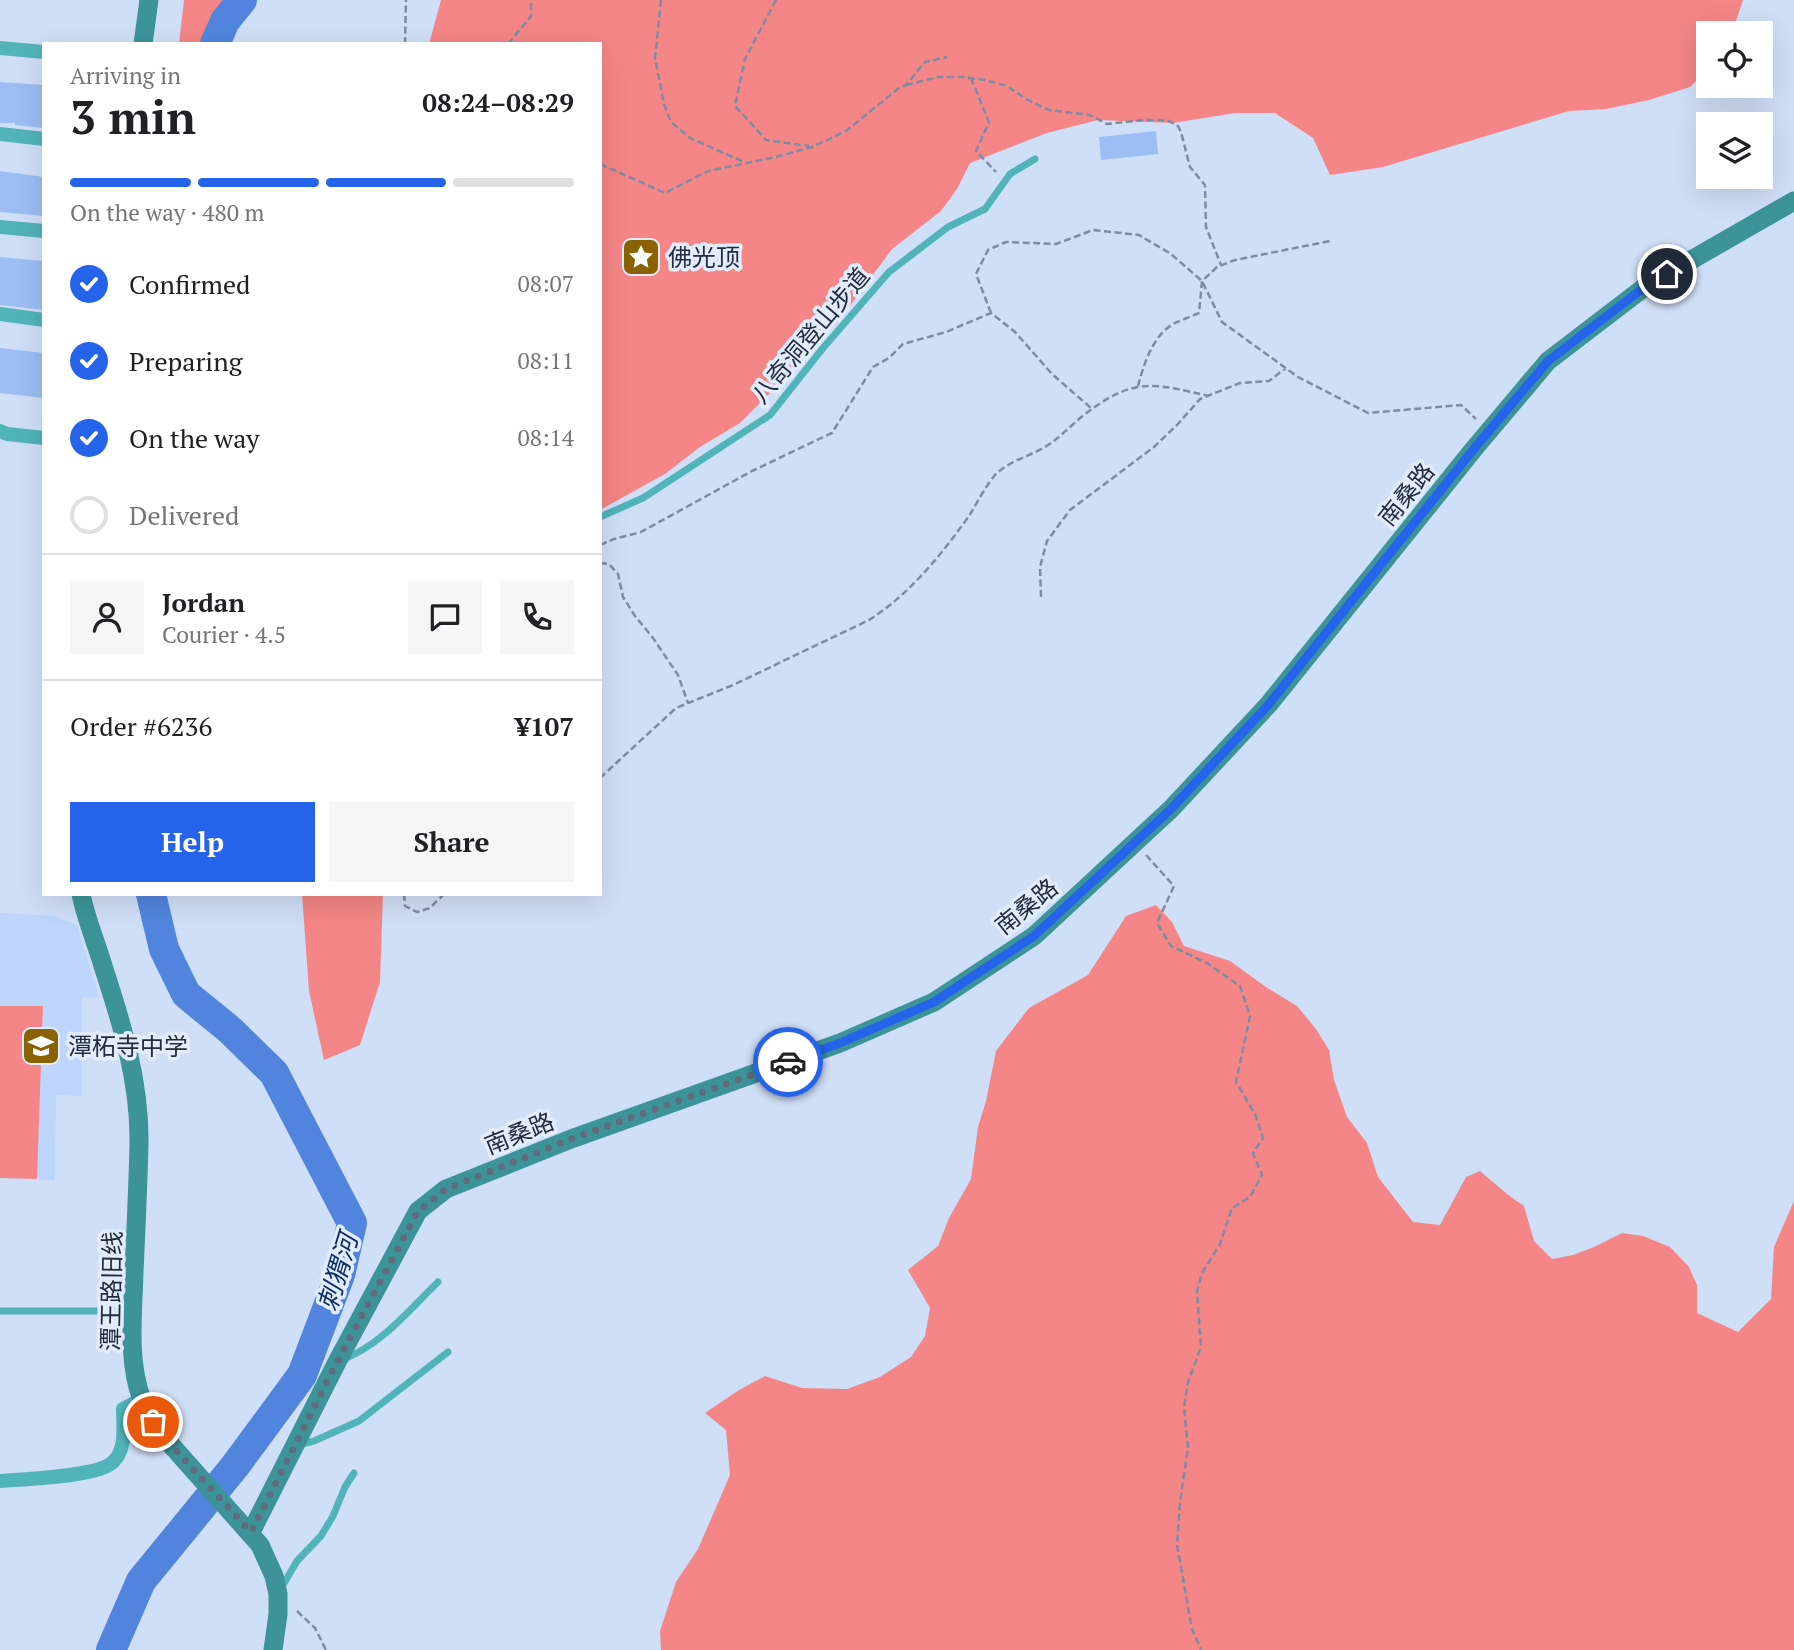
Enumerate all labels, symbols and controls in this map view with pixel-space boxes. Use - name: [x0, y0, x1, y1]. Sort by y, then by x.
- map controls: [1696, 21, 1773, 189]
- button: locate: [1696, 21, 1773, 98]
- text: Arriving in: [70, 60, 181, 91]
- text: 08:24–08:29: [422, 85, 574, 119]
- text: 3 min: [70, 86, 196, 147]
- button: layers: [1696, 112, 1773, 189]
- text: On the way · 480 m: [70, 197, 264, 228]
- place icon: 佛光顶: [620, 236, 662, 278]
- place label: 佛光顶: [668, 241, 740, 273]
- pin: [1637, 244, 1697, 304]
- icon: home: [1648, 255, 1686, 293]
- street label: 八奇洞登山步道: [744, 260, 876, 410]
- icon: check: [70, 265, 108, 303]
- text: Confirmed: [129, 267, 250, 301]
- text: 08:07: [517, 268, 574, 299]
- icon: check: [70, 342, 108, 380]
- text: Preparing: [129, 344, 242, 378]
- text: 08:11: [517, 345, 574, 376]
- icon: check: [70, 419, 108, 457]
- text: On the way: [129, 421, 260, 455]
- text: 08:14: [517, 422, 574, 453]
- street label: 南桑路: [1371, 456, 1441, 532]
- text: Delivered: [129, 498, 239, 532]
- button: person: [70, 580, 144, 654]
- button: chat: [408, 580, 482, 654]
- button: phone: [500, 580, 574, 654]
- text: Jordan: [162, 585, 245, 619]
- text: Courier · 4.5: [162, 619, 286, 650]
- text: Order #6236: [70, 709, 212, 743]
- text: ¥107: [515, 709, 574, 743]
- button: Help: [70, 802, 315, 882]
- button: Share: [329, 802, 574, 882]
- street label: 南桑路: [988, 871, 1064, 941]
- school or university icon: 潭柘寺中学: [20, 1025, 62, 1067]
- courier: [753, 1027, 823, 1097]
- place label: 潭柘寺中学: [68, 1030, 188, 1062]
- icon: car: [769, 1043, 807, 1081]
- street label: 南桑路: [480, 1105, 558, 1161]
- water label: 刺猬河: [309, 1225, 366, 1314]
- street label: 潭王路旧线: [94, 1231, 128, 1351]
- pin: [123, 1392, 183, 1452]
- icon: bag: [134, 1403, 172, 1441]

